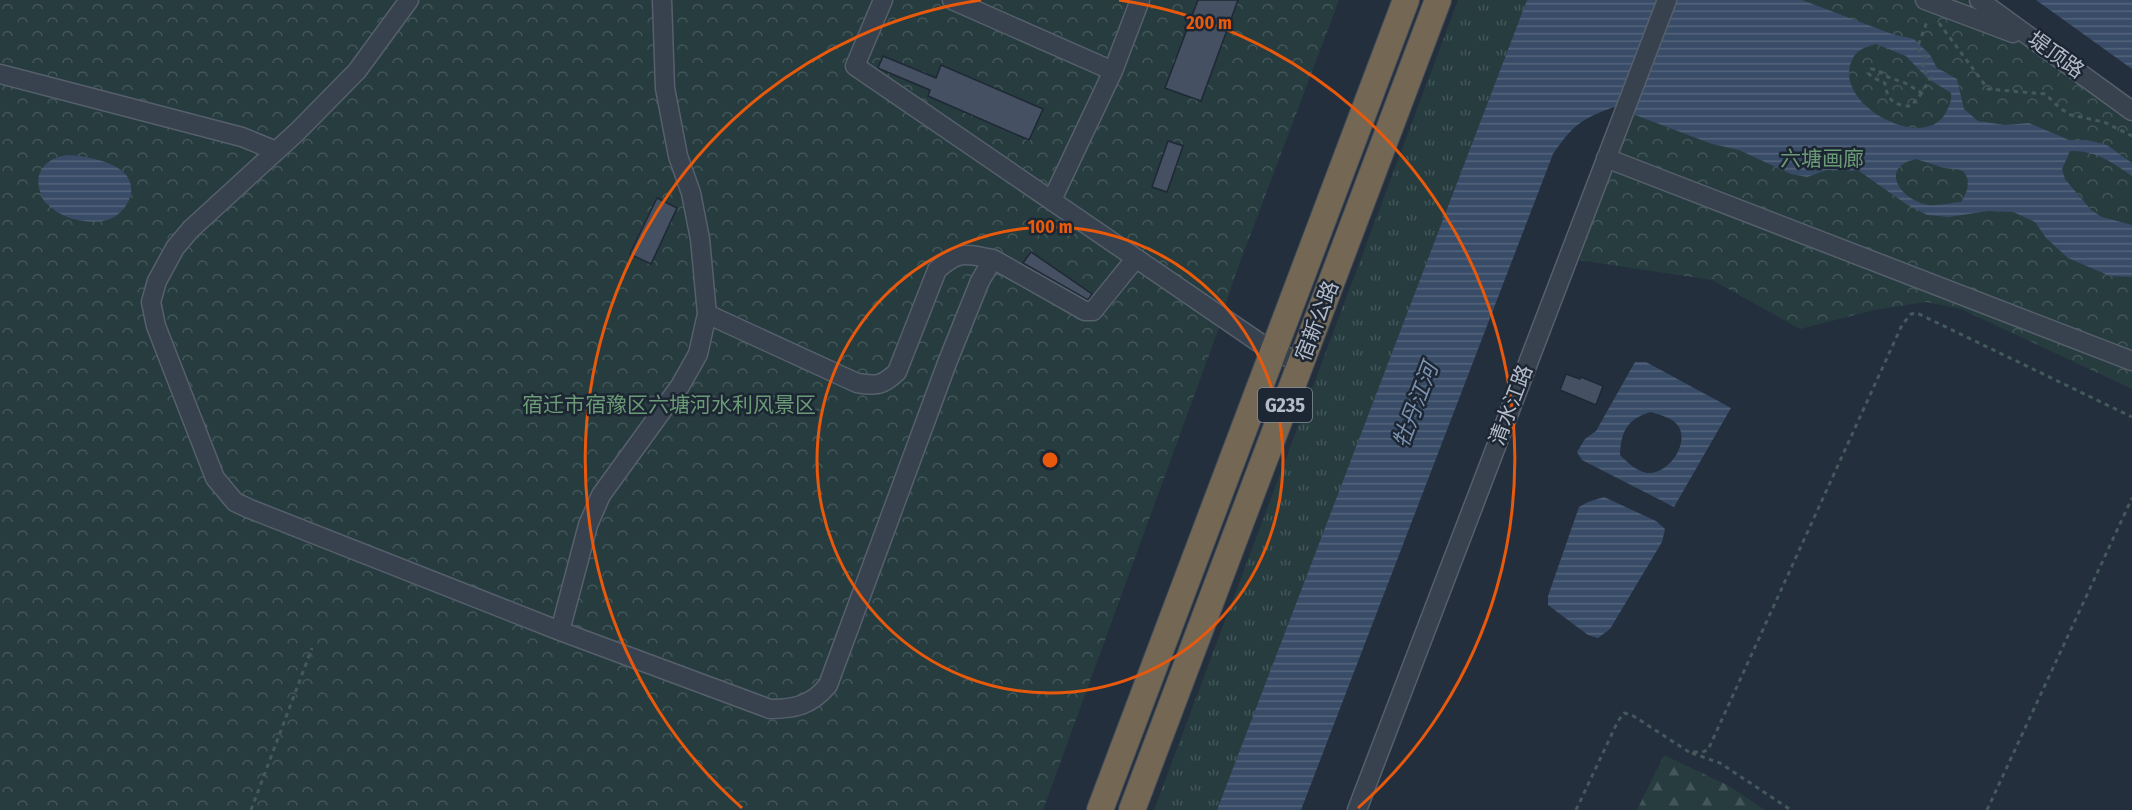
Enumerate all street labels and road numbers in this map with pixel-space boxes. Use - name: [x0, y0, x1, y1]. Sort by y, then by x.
- street label: 堤顶路: [2023, 26, 2089, 84]
- street label: 宿新公路: [1290, 277, 1344, 365]
- street label: 清水江路: [1484, 361, 1538, 449]
- road number: G235: [1258, 388, 1312, 422]

